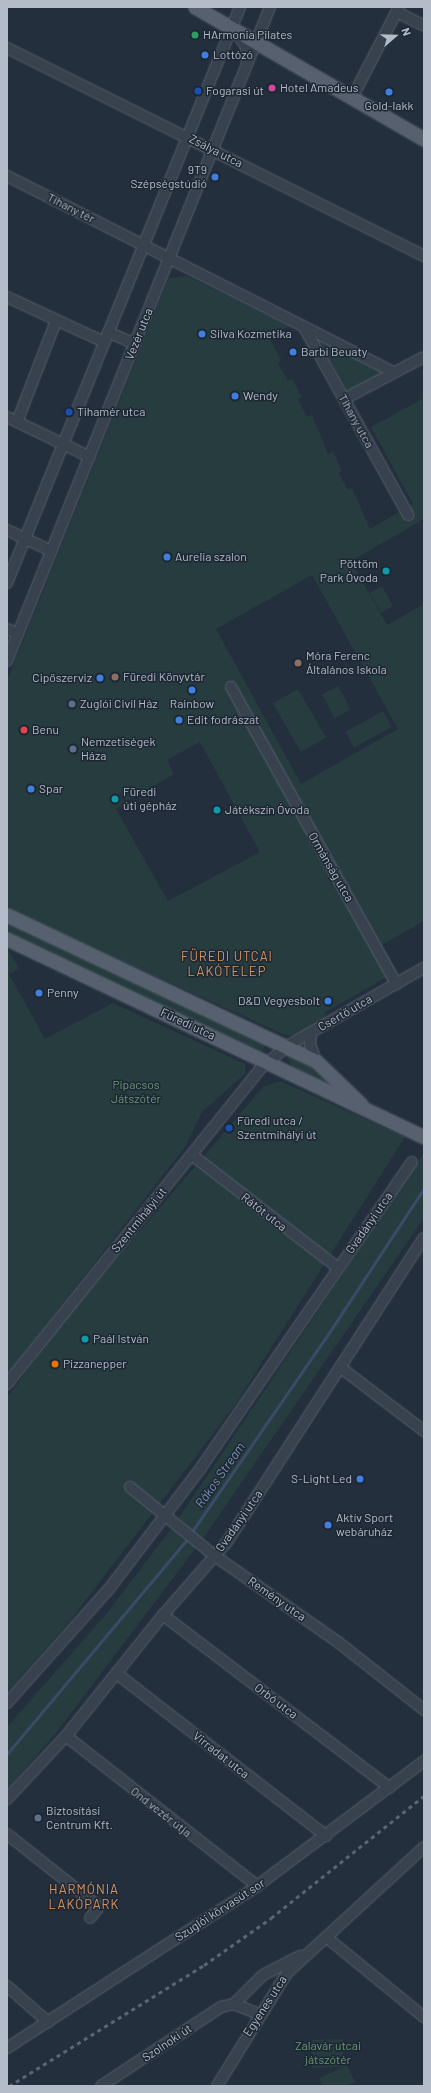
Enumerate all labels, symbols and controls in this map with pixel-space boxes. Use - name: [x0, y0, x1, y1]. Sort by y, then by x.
- north arrow: [375, 16, 415, 56]
- text: N: [399, 26, 414, 37]
- place label: HArmonia Pilates: [203, 28, 292, 42]
- marker: HArmonia Pilates: [190, 30, 200, 40]
- place label: Lottózó: [213, 48, 253, 62]
- marker: Lottózó: [200, 50, 210, 60]
- place label: Hotel Amadeus: [280, 81, 359, 95]
- marker: Hotel Amadeus: [267, 83, 277, 93]
- place label: Fogarasi út: [206, 84, 264, 98]
- marker: Fogarasi út: [193, 86, 203, 96]
- marker: Gold-lakk: [384, 87, 394, 97]
- place label: Gold-lakk: [365, 99, 413, 113]
- street label: Zsálya utca: [187, 131, 245, 171]
- place label: 9T9 Szépségstúdió: [130, 163, 207, 191]
- marker: 9T9 Szépségstúdió: [210, 172, 220, 182]
- street label: Tihany tér: [45, 190, 97, 226]
- street label: Vezér utca: [122, 306, 156, 362]
- place label: Silva Kozmetika: [210, 327, 292, 341]
- marker: Silva Kozmetika: [197, 329, 207, 339]
- place label: Barbi Beuaty: [301, 345, 367, 359]
- marker: Barbi Beuaty: [288, 347, 298, 357]
- place label: Wendy: [243, 389, 278, 403]
- marker: Wendy: [230, 391, 240, 401]
- street label: Tihany utca: [335, 391, 377, 451]
- place label: Tihamér utca: [77, 405, 145, 419]
- marker: Tihamér utca: [64, 407, 74, 417]
- place label: Aurelia szalon: [175, 550, 247, 564]
- marker: Aurelia szalon: [162, 552, 172, 562]
- place label: Pöttöm Park Óvoda: [320, 557, 378, 585]
- marker: Pöttöm Park Óvoda: [381, 566, 391, 576]
- place label: Móra Ferenc Általános Iskola: [306, 649, 387, 677]
- marker: Móra Ferenc Általános Iskola: [293, 658, 303, 668]
- place label: Füredi Könyvtár: [123, 670, 205, 684]
- place label: Cipőszerviz: [32, 671, 92, 685]
- marker: Füredi Könyvtár: [110, 672, 120, 682]
- marker: Cipőszerviz: [95, 673, 105, 683]
- marker: Rainbow: [187, 685, 197, 695]
- place label: Zuglói Civil Ház: [80, 697, 158, 711]
- place label: Rainbow: [170, 697, 214, 711]
- marker: Zuglói Civil Ház: [67, 699, 77, 709]
- place label: Edit fodrászat: [187, 713, 259, 727]
- marker: Edit fodrászat: [174, 715, 184, 725]
- place label: Benu: [32, 723, 59, 737]
- marker: Benu: [19, 725, 29, 735]
- place label: Nemzetiségek Háza: [81, 735, 156, 763]
- marker: Nemzetiségek Háza: [68, 744, 78, 754]
- place label: Spar: [39, 782, 63, 796]
- marker: Spar: [26, 784, 36, 794]
- place label: Füredi úti gépház: [123, 785, 177, 813]
- marker: Füredi úti gépház: [110, 794, 120, 804]
- place label: Játékszín Óvoda: [225, 803, 309, 817]
- marker: Játékszín Óvoda: [212, 805, 222, 815]
- street label: Ormánság utca: [305, 830, 357, 904]
- district label: FÜREDI UTCAI LAKÓTELEP: [181, 949, 273, 980]
- place label: Penny: [47, 986, 79, 1000]
- marker: Penny: [34, 988, 44, 998]
- street label: Csertő utca: [315, 992, 375, 1034]
- place label: D&D Vegyesbolt: [238, 994, 320, 1008]
- marker: D&D Vegyesbolt: [323, 996, 333, 1006]
- street label: Füredi utca: [158, 1005, 218, 1043]
- park label: Pipacsos Játszótér: [111, 1078, 161, 1106]
- place label: Füredi utca / Szentmihályi út: [237, 1114, 317, 1142]
- marker: Füredi utca / Szentmihályi út: [224, 1123, 234, 1133]
- street label: Szentmihályi út: [108, 1184, 170, 1256]
- street label: Gvadányi utca: [342, 1189, 396, 1257]
- street label: Rátót utca: [238, 1190, 290, 1234]
- place label: Paál István: [93, 1332, 149, 1346]
- marker: Paál István: [80, 1334, 90, 1344]
- place label: Pizzanepper: [63, 1357, 127, 1371]
- marker: Pizzanepper: [50, 1359, 60, 1369]
- water label: Rákos Stream: [192, 1439, 248, 1511]
- place label: S-Light Led: [291, 1472, 352, 1486]
- marker: S-Light Led: [355, 1474, 365, 1484]
- street label: Gvadányi utca: [212, 1487, 266, 1555]
- place label: Aktív Sport webáruház: [336, 1511, 393, 1539]
- marker: Aktív Sport webáruház: [323, 1520, 333, 1530]
- street label: Remény utca: [245, 1574, 309, 1624]
- street label: Orbó utca: [252, 1680, 300, 1722]
- street label: Virradat utca: [190, 1729, 252, 1781]
- street label: Ond vezér útja: [128, 1784, 194, 1840]
- place label: Biztosítási Centrum Kft.: [46, 1804, 113, 1832]
- marker: Biztosítási Centrum Kft.: [33, 1813, 43, 1823]
- street label: Szuglói körvasút sor: [172, 1876, 268, 1944]
- district label: HARMÓNIA LAKÓPARK: [49, 1882, 119, 1913]
- street label: Egyenes utca: [240, 1973, 290, 2039]
- street label: Szolnoki út: [139, 2021, 195, 2065]
- park label: Zalavár utcai játszótér: [295, 2039, 361, 2067]

